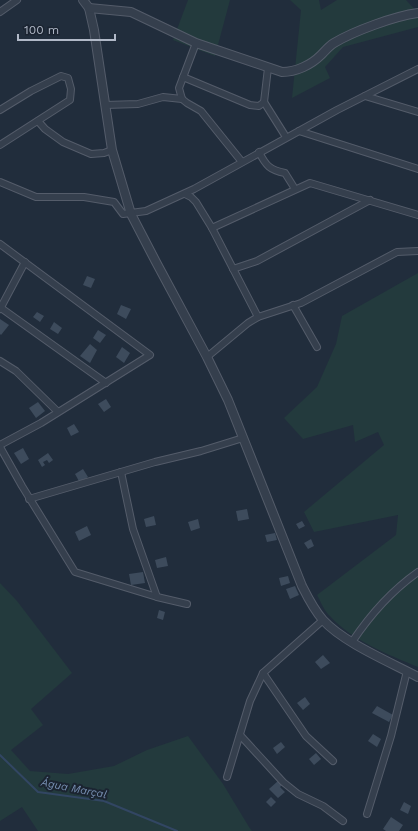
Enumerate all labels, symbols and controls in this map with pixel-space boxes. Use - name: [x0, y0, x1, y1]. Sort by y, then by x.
- scale bar: [18, 16, 115, 42]
- text: 100 m: [24, 23, 59, 37]
- water label: Água Marçal: [39, 775, 109, 801]

